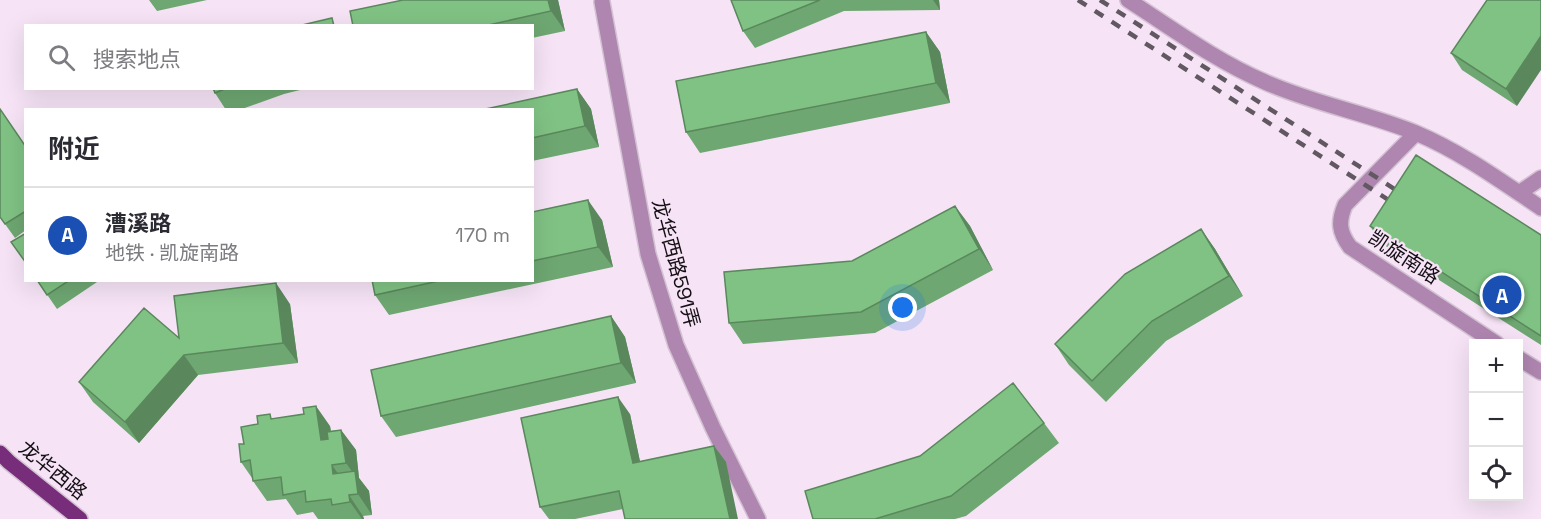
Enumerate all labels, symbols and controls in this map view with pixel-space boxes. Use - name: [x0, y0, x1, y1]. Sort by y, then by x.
- search box: [24, 24, 534, 90]
- icon: search: [45, 41, 78, 74]
- text: 搜索地点: [93, 45, 181, 73]
- text: 附近: [48, 132, 100, 166]
- street label: 龙华西路591弄: [646, 196, 706, 330]
- text: 漕溪路: [105, 209, 171, 237]
- text: A: [61, 222, 74, 248]
- text: 170 m: [455, 222, 510, 248]
- street label: 凯旋南路: [1363, 224, 1445, 290]
- text: 地铁 · 凯旋南路: [105, 240, 239, 266]
- pin: A: [1482, 272, 1522, 318]
- your location: [888, 293, 917, 322]
- map controls: [1469, 339, 1523, 501]
- button: +: [1469, 339, 1523, 393]
- button: −: [1469, 393, 1523, 447]
- street label: 龙华西路: [14, 435, 92, 505]
- button: locate: [1469, 447, 1523, 501]

